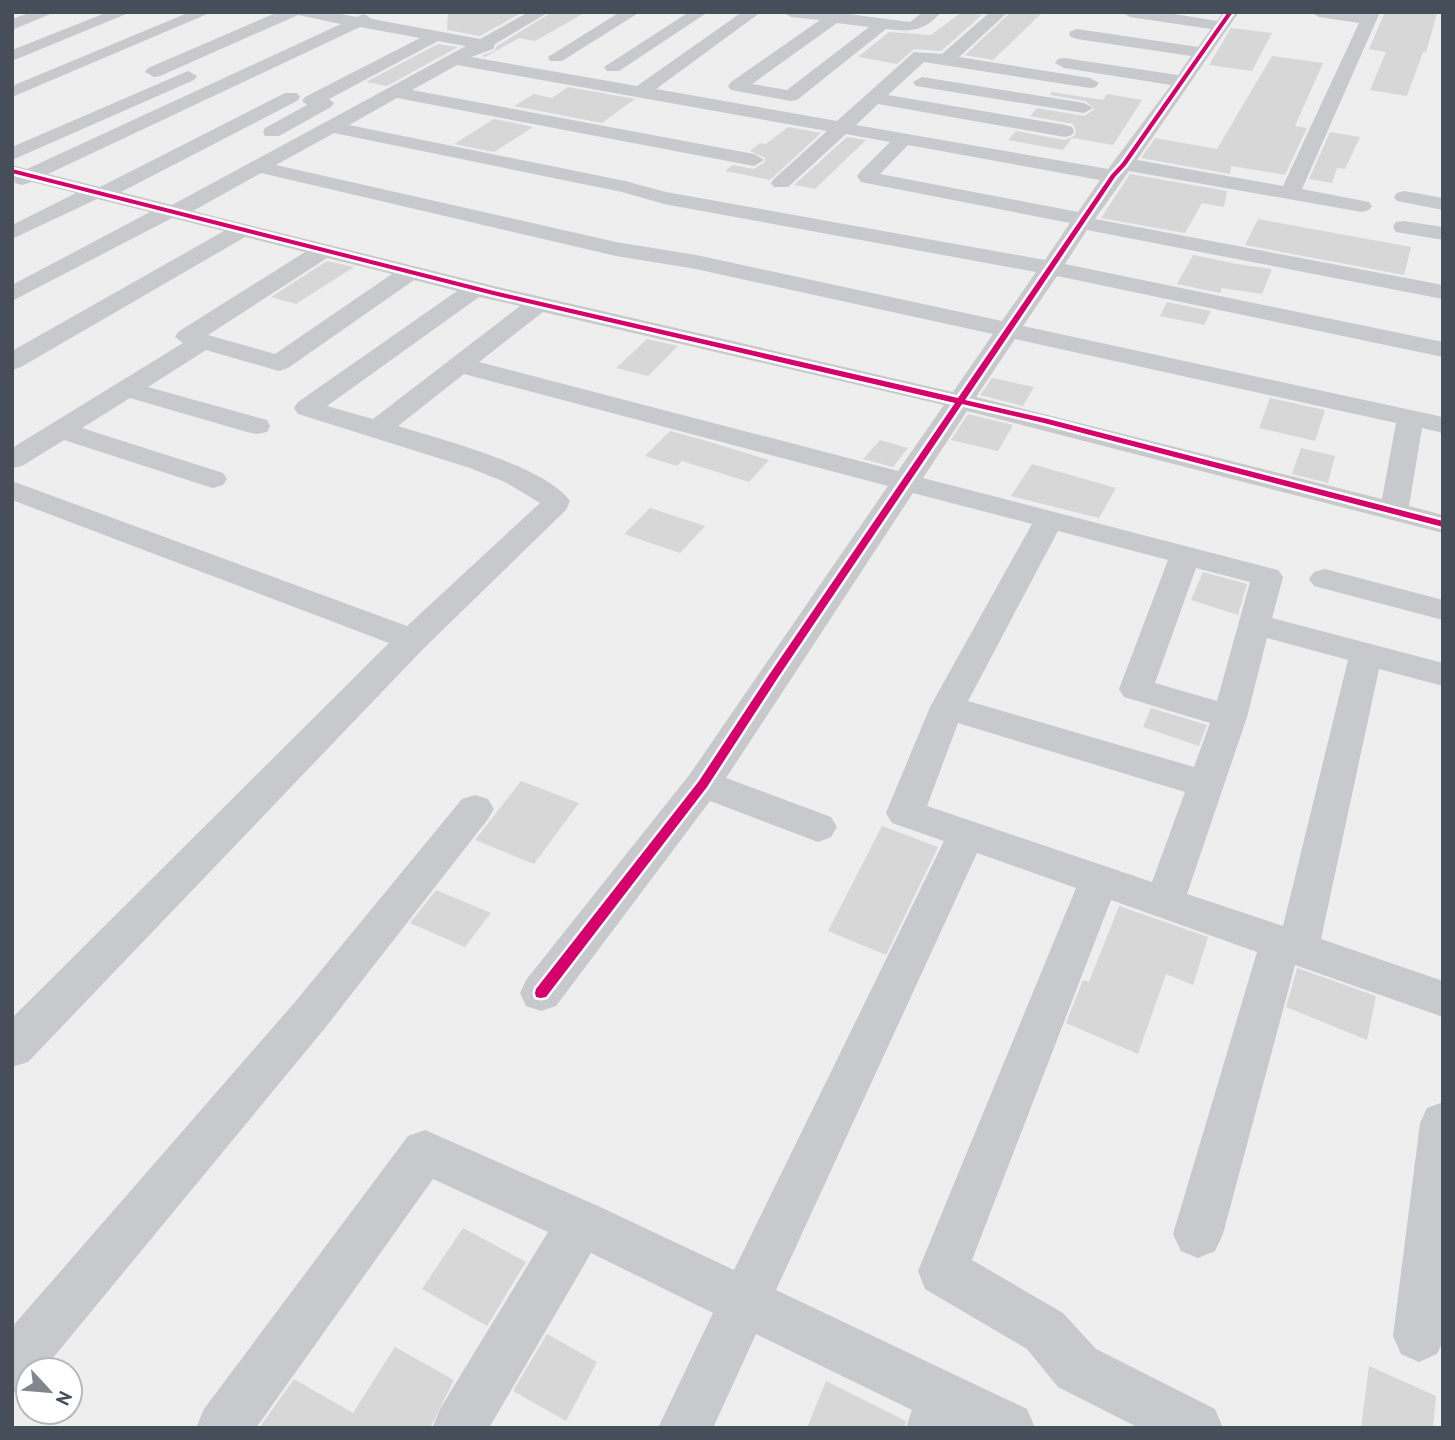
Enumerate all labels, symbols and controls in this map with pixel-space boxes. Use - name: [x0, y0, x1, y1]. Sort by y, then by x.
- north arrow: [14, 1356, 84, 1426]
- text: N: [51, 1388, 78, 1409]

